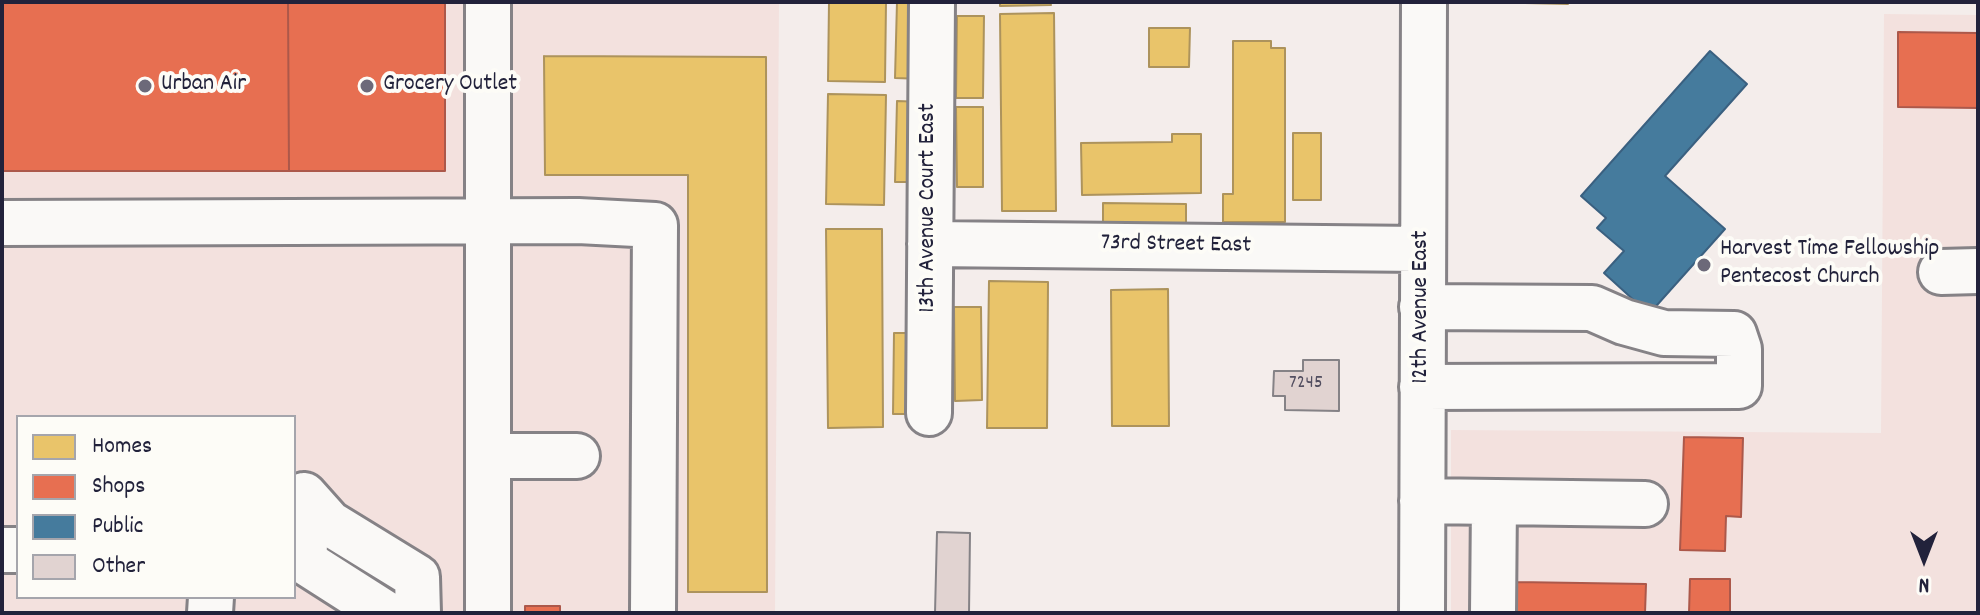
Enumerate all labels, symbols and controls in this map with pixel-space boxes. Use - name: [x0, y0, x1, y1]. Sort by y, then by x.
- place label: Urban Air: [161, 72, 246, 100]
- place label: Grocery Outlet: [383, 72, 517, 100]
- marker: Urban Air: [136, 77, 154, 95]
- marker: Grocery Outlet: [358, 77, 376, 95]
- street label: 13th Avenue Court East: [916, 103, 944, 313]
- street label: 73rd Street East: [1101, 230, 1251, 262]
- street label: 12th Avenue East: [1409, 230, 1437, 384]
- place label: Harvest Time Fellowship Pentecost Church: [1720, 237, 1939, 293]
- marker: Harvest Time Fellowship Pentecost Church: [1695, 256, 1713, 274]
- house number: 7245: [1289, 372, 1323, 396]
- legend: [16, 415, 296, 599]
- text: Homes: [92, 430, 152, 464]
- text: Shops: [92, 470, 145, 504]
- text: Public: [92, 510, 143, 544]
- north arrow: [1884, 519, 1964, 599]
- text: Other: [92, 550, 145, 584]
- text: N: [1919, 568, 1929, 599]

